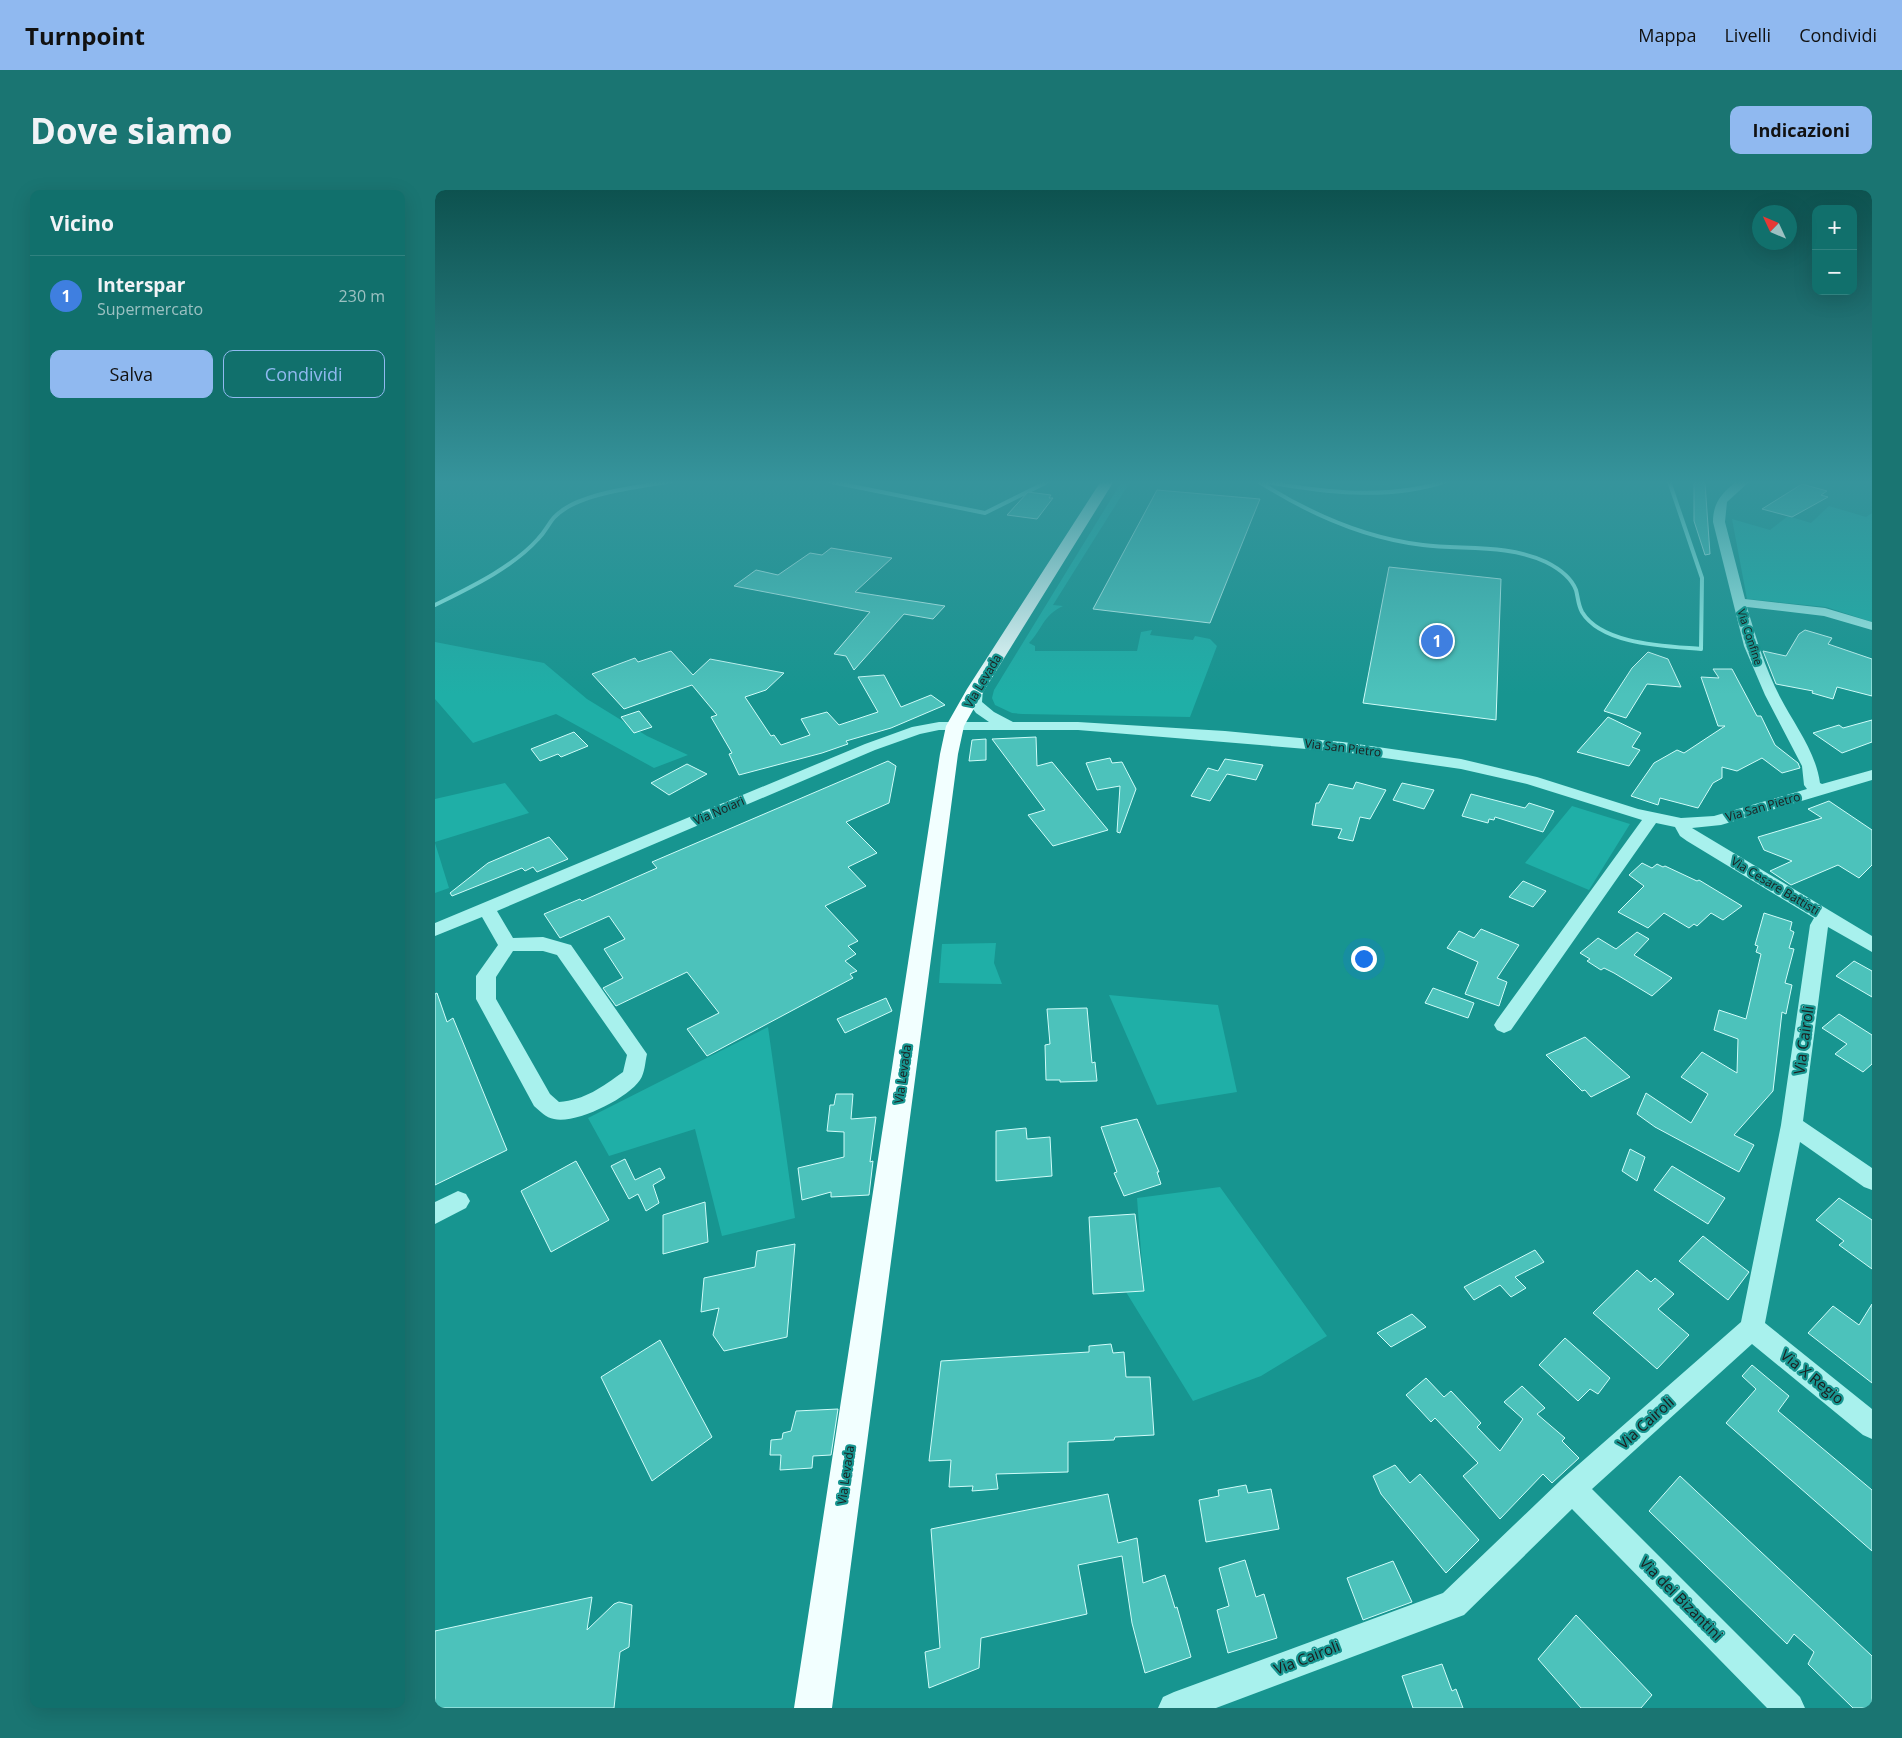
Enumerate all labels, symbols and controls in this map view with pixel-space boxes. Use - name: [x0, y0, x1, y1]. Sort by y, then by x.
- text: Turnpoint: [25, 19, 145, 52]
- text: Mappa: [1638, 23, 1696, 47]
- text: Livelli: [1724, 23, 1771, 47]
- text: Condividi: [1799, 23, 1877, 47]
- button: Indicazioni: [1730, 106, 1872, 154]
- text: Dove siamo: [30, 107, 233, 154]
- north arrow: [1752, 205, 1797, 250]
- map controls: [1812, 205, 1857, 295]
- button: +: [1812, 205, 1857, 250]
- text: Vicino: [50, 209, 114, 237]
- button: −: [1812, 250, 1857, 295]
- text: Interspar: [97, 272, 185, 298]
- text: 1: [61, 285, 71, 307]
- text: 230 m: [339, 285, 385, 307]
- text: Supermercato: [97, 298, 203, 320]
- button: Salva: [50, 350, 213, 398]
- button: Condividi: [223, 350, 385, 398]
- street label: Via Confine: [1734, 607, 1767, 667]
- pin: 1: [1421, 622, 1453, 660]
- street label: Via Levada: [960, 651, 1005, 711]
- street label: Via San Pietro: [1304, 734, 1382, 761]
- street label: Via San Pietro: [1723, 788, 1802, 825]
- street label: Via Noiari: [691, 792, 747, 829]
- street label: Via Cesare Battisti: [1728, 852, 1823, 919]
- your location: [1351, 946, 1377, 972]
- street label: Via Cairoli: [1788, 1004, 1818, 1076]
- street label: Via Levada: [890, 1043, 915, 1105]
- street label: Via X Regio: [1777, 1344, 1849, 1408]
- street label: Via Cairoli: [1613, 1392, 1678, 1453]
- street label: Via Levada: [833, 1444, 858, 1506]
- street label: Via dei Bizantini: [1636, 1552, 1728, 1644]
- street label: Via Cairoli: [1271, 1635, 1343, 1679]

